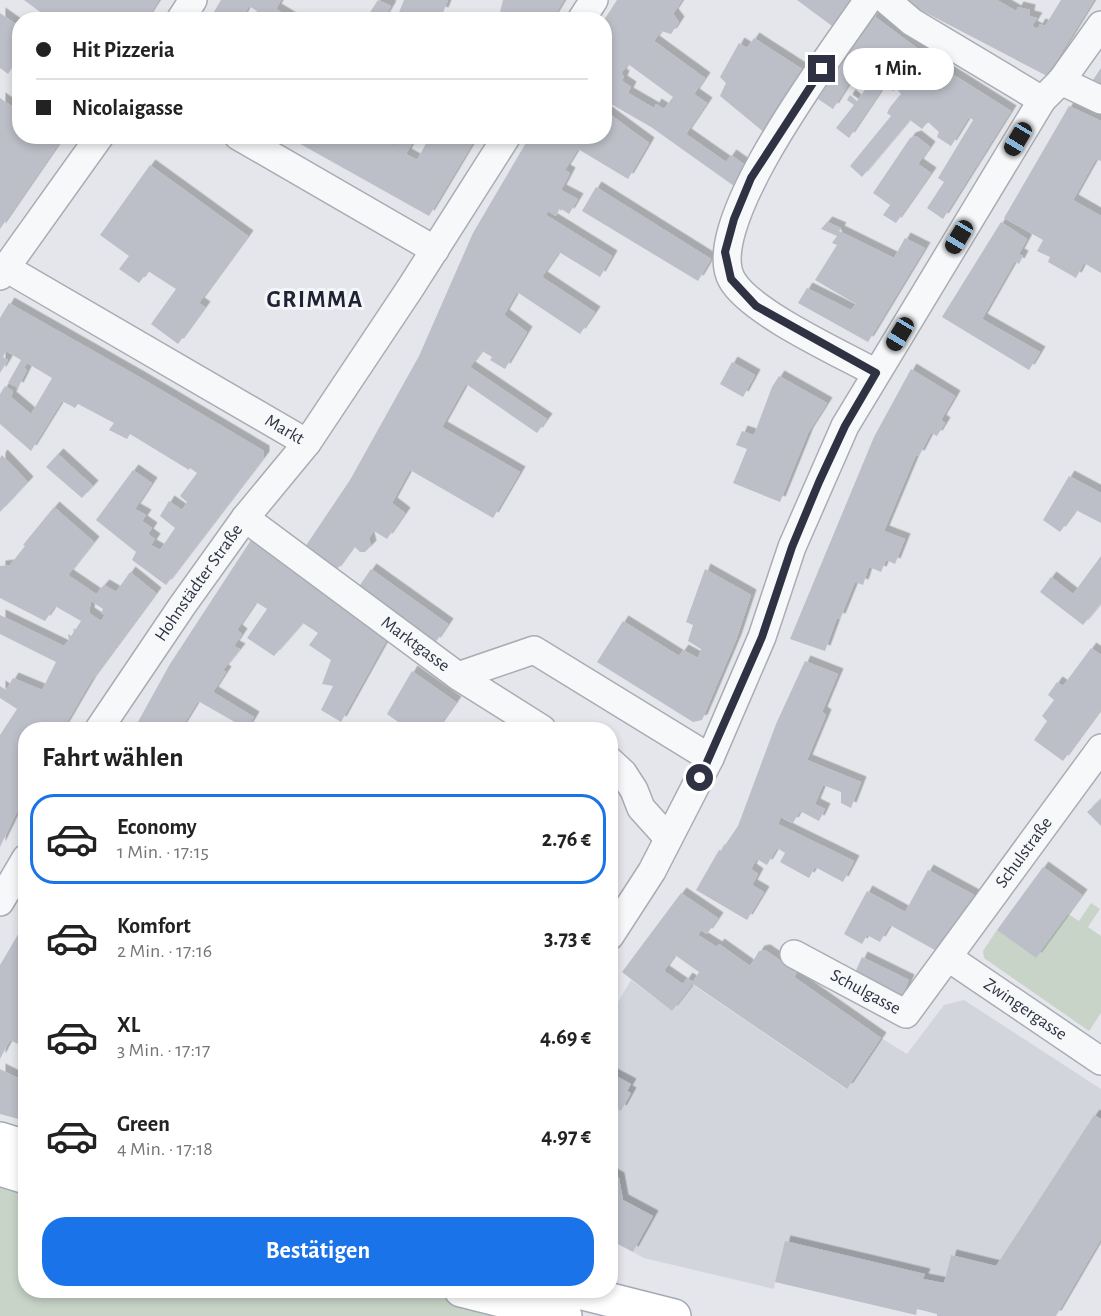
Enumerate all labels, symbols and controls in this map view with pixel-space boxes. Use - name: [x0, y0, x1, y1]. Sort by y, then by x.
- text: Hit Pizzeria: [72, 39, 175, 61]
- callout: 1 Min.: [843, 48, 954, 90]
- route end: [808, 55, 835, 82]
- text: 1 Min.: [875, 59, 922, 79]
- text: Nicolaigasse: [72, 97, 183, 119]
- car: [1001, 119, 1035, 159]
- car: [942, 217, 976, 257]
- district label: GRIMMA: [266, 288, 364, 312]
- car: [883, 314, 917, 354]
- street label: Markt: [262, 412, 307, 448]
- street label: Hohnstädter Straße: [152, 521, 246, 645]
- street label: Marktgasse: [378, 613, 453, 675]
- text: Fahrt wählen: [42, 744, 184, 771]
- route start: [686, 764, 713, 791]
- icon: car: [45, 812, 99, 866]
- street label: Schulstraße: [992, 814, 1056, 891]
- text: Economy: [117, 816, 197, 838]
- text: 2.76 €: [542, 828, 591, 850]
- text: 1 Min. · 17:15: [117, 842, 209, 862]
- icon: car: [45, 911, 99, 965]
- text: Komfort: [117, 915, 191, 937]
- text: 3.73 €: [544, 927, 591, 949]
- text: 2 Min. · 17:16: [117, 941, 212, 961]
- street label: Schulgasse: [827, 966, 903, 1018]
- street label: Zwingergasse: [980, 975, 1070, 1044]
- icon: car: [45, 1010, 99, 1064]
- text: XL: [117, 1014, 140, 1036]
- text: 4.69 €: [540, 1026, 591, 1048]
- text: 3 Min. · 17:17: [117, 1040, 210, 1060]
- icon: car: [45, 1109, 99, 1163]
- text: Green: [117, 1113, 170, 1135]
- text: 4.97 €: [541, 1125, 591, 1147]
- text: 4 Min. · 17:18: [117, 1139, 213, 1159]
- button: Bestätigen: [42, 1217, 594, 1286]

